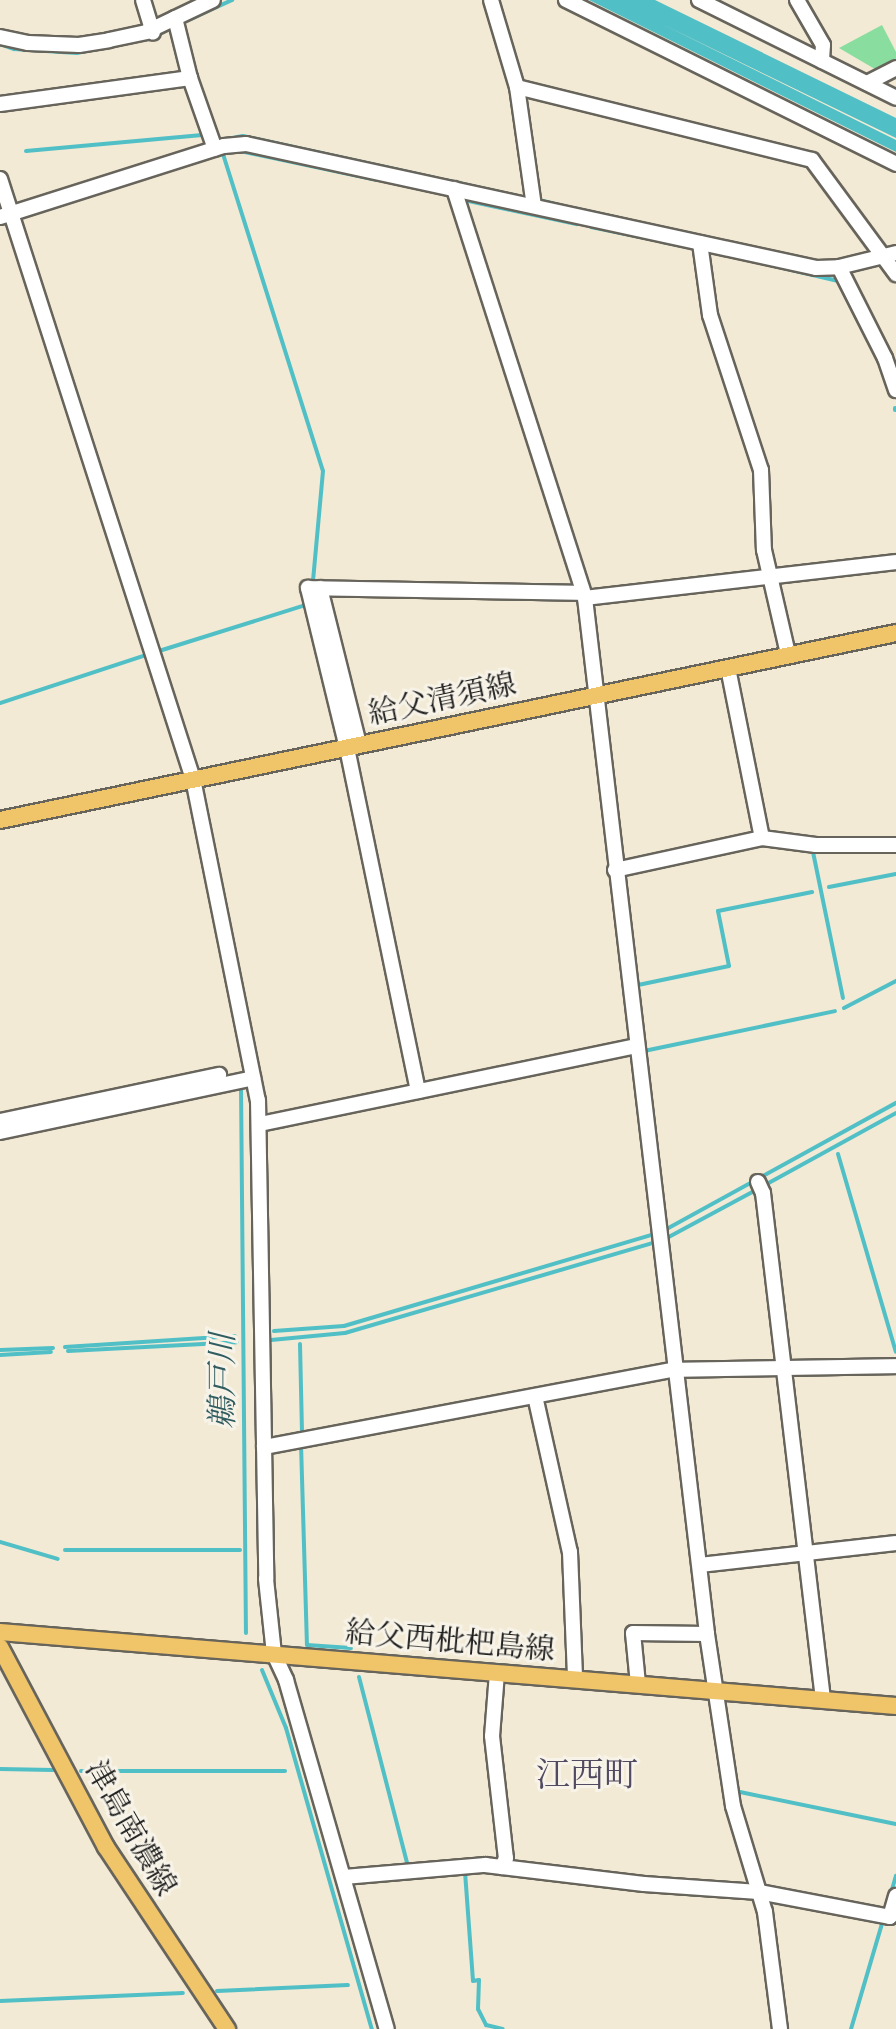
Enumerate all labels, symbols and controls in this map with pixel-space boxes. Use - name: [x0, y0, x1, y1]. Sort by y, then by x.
- street label: 給父清須線: [365, 666, 519, 732]
- water label: 鵜戸川: [203, 1333, 241, 1429]
- street label: 給父西枇杷島線: [344, 1614, 556, 1668]
- street label: 津島南濃線: [78, 1754, 184, 1902]
- district label: 江西町: [536, 1755, 638, 1795]

